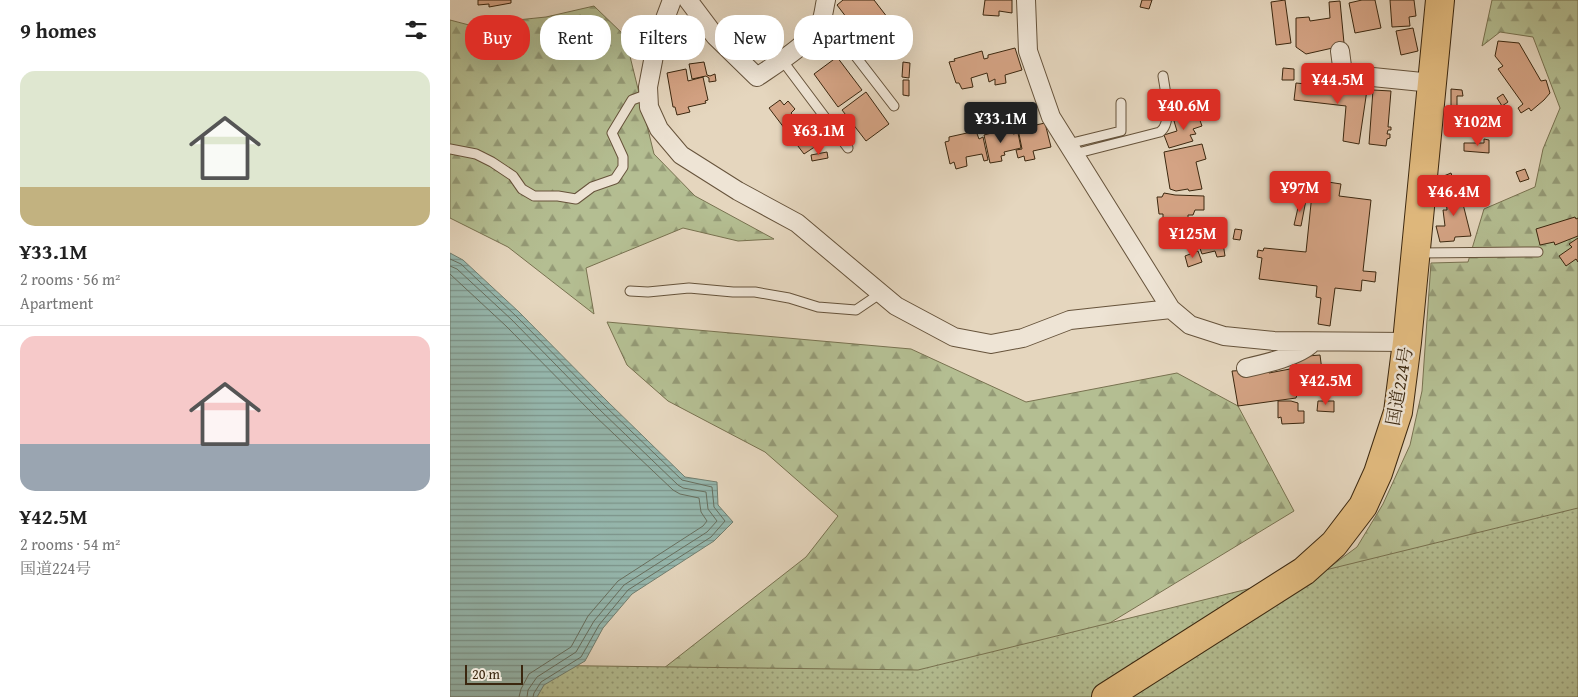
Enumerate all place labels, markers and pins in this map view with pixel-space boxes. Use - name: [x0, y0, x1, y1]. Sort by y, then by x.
- pin: ¥44.5M: [1297, 62, 1379, 105]
- pin: ¥40.6M: [1143, 88, 1225, 131]
- pin: ¥33.1M: [960, 102, 1042, 144]
- pin: ¥102M: [1443, 104, 1513, 147]
- pin: ¥63.1M: [778, 114, 860, 156]
- pin: ¥97M: [1270, 170, 1330, 213]
- pin: ¥46.4M: [1413, 174, 1495, 217]
- pin: ¥125M: [1158, 216, 1228, 259]
- pin: ¥42.5M: [1285, 364, 1367, 406]

